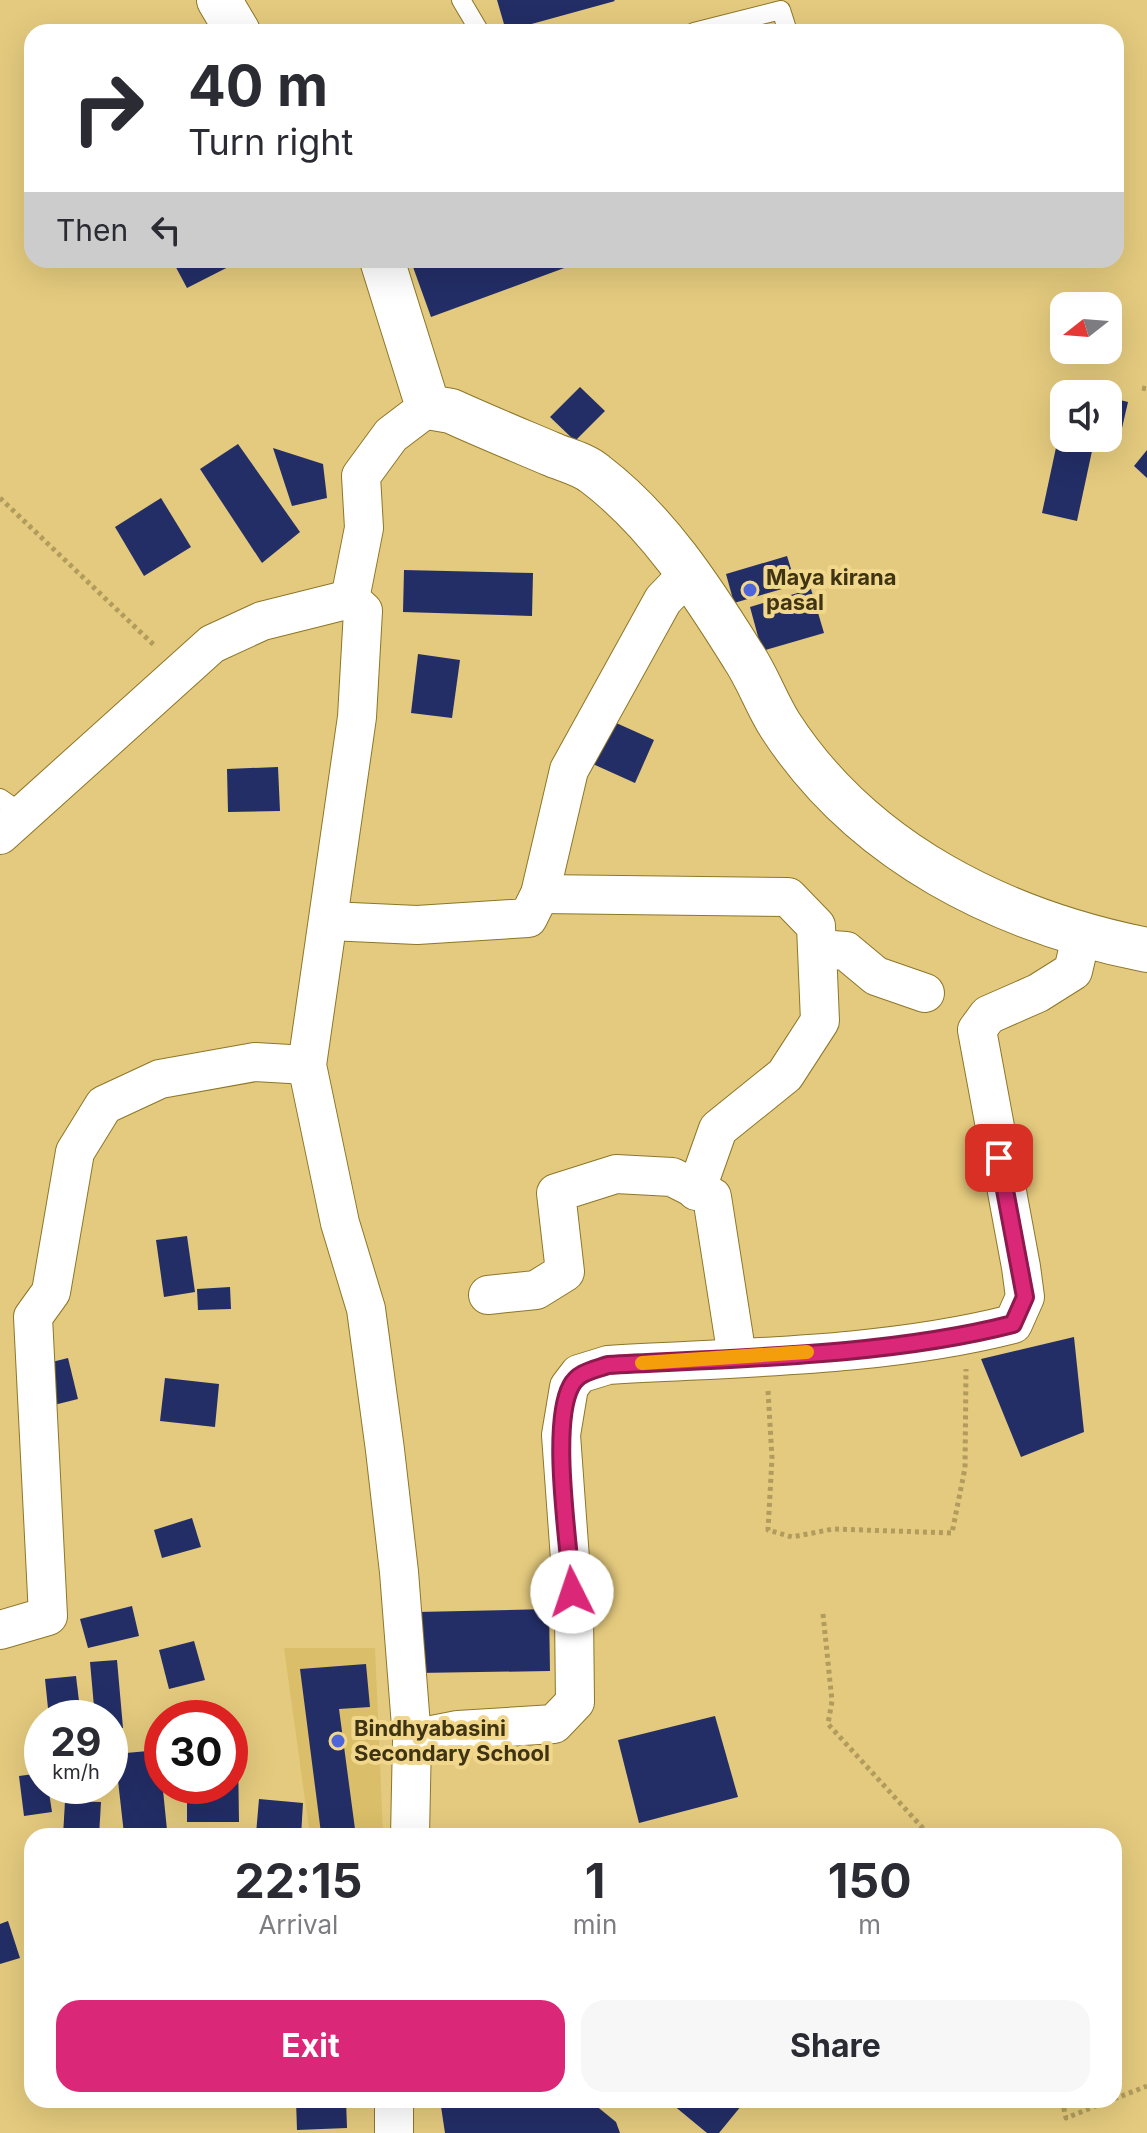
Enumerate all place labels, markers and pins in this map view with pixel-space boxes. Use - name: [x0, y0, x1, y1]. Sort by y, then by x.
- place label: Maya kirana pasal: [766, 564, 897, 615]
- marker: Maya kirana pasal: [741, 581, 759, 599]
- pin: [965, 1124, 1033, 1192]
- place label: Bindhyabasini Secondary School: [354, 1715, 550, 1766]
- marker: Bindhyabasini Secondary School: [329, 1732, 347, 1750]

